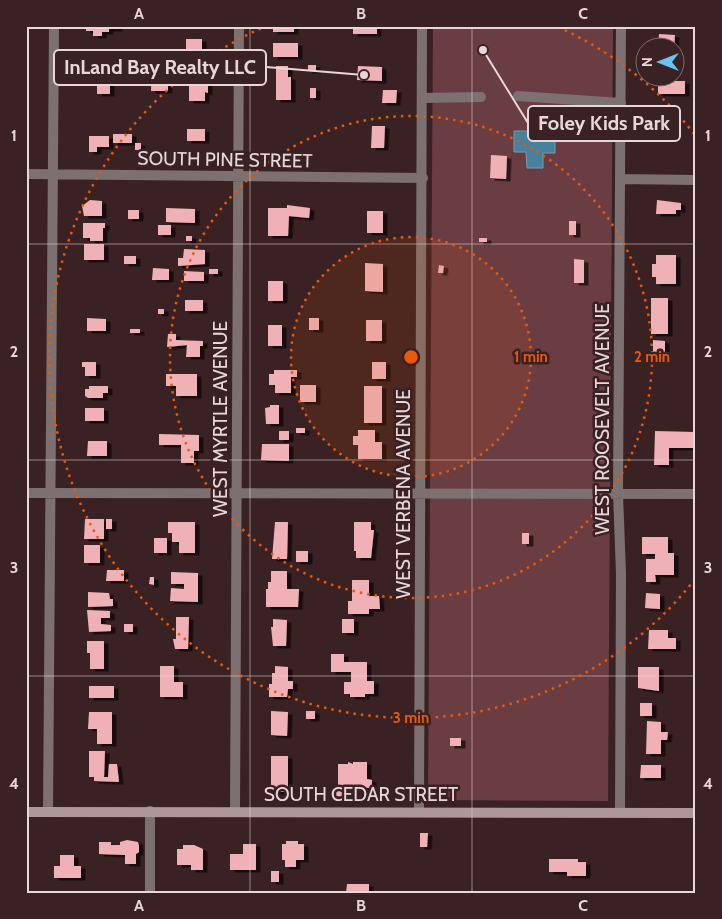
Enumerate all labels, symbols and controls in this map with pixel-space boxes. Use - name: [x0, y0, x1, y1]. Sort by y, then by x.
- text: A: [134, 4, 144, 23]
- text: B: [356, 4, 366, 23]
- text: C: [578, 4, 588, 23]
- north arrow: [634, 38, 684, 88]
- callout: InLand Bay Realty LLC: [54, 50, 266, 85]
- text: InLand Bay Realty LLC: [64, 55, 256, 79]
- text: N: [638, 57, 656, 67]
- callout: Foley Kids Park: [528, 106, 680, 141]
- text: Foley Kids Park: [538, 111, 670, 135]
- text: 1: [11, 126, 17, 145]
- text: 1: [705, 126, 711, 145]
- street label: SOUTH PINE STREET: [137, 146, 313, 173]
- street label: WEST ROOSEVELT AVENUE: [591, 303, 614, 535]
- street label: WEST MYRTLE AVENUE: [209, 321, 232, 517]
- text: 2: [10, 342, 18, 361]
- text: 2: [704, 342, 712, 361]
- centre of rings: [402, 348, 420, 366]
- text: 1 min: [514, 348, 548, 366]
- text: 2 min: [634, 348, 670, 366]
- street label: WEST VERBENA AVENUE: [392, 389, 415, 599]
- text: 3: [10, 558, 18, 577]
- text: 3: [704, 558, 712, 577]
- text: 3 min: [393, 709, 429, 727]
- text: 4: [9, 774, 19, 793]
- text: 4: [703, 774, 713, 793]
- street label: SOUTH CEDAR STREET: [264, 783, 458, 806]
- text: A: [134, 896, 144, 915]
- text: B: [356, 896, 366, 915]
- text: C: [578, 896, 588, 915]

